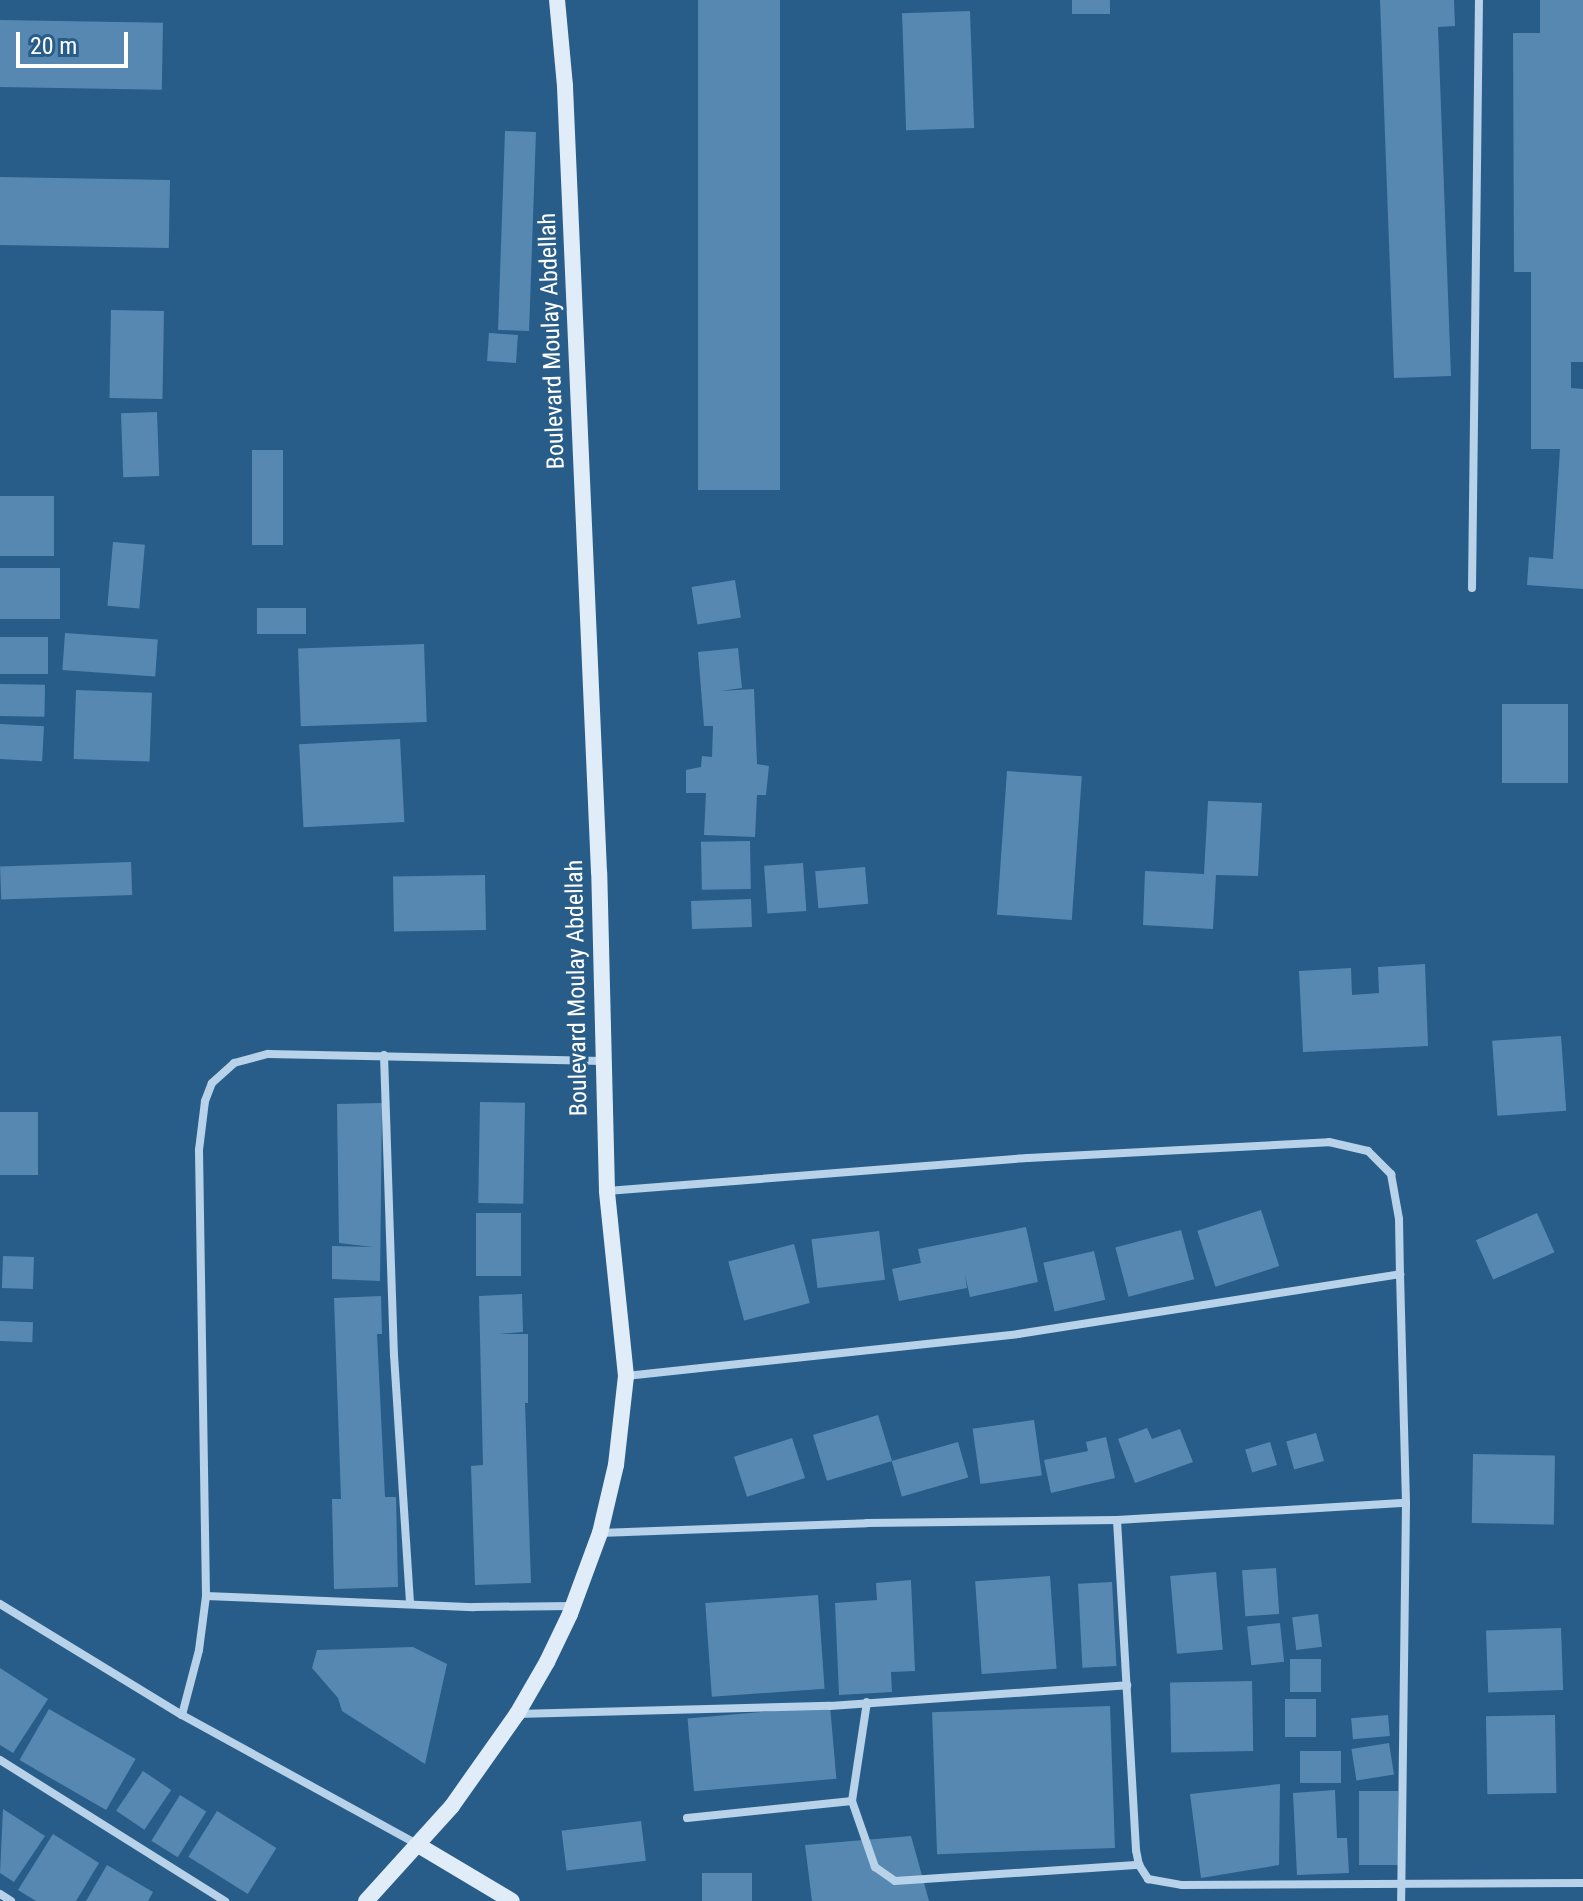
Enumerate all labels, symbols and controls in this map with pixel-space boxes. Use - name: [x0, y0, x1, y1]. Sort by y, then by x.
- scale bar: [20, 16, 132, 66]
- text: 20 m: [30, 32, 77, 60]
- street label: Boulevard Moulay Abdellah: [533, 212, 571, 470]
- street label: Boulevard Moulay Abdellah: [560, 860, 594, 1116]

